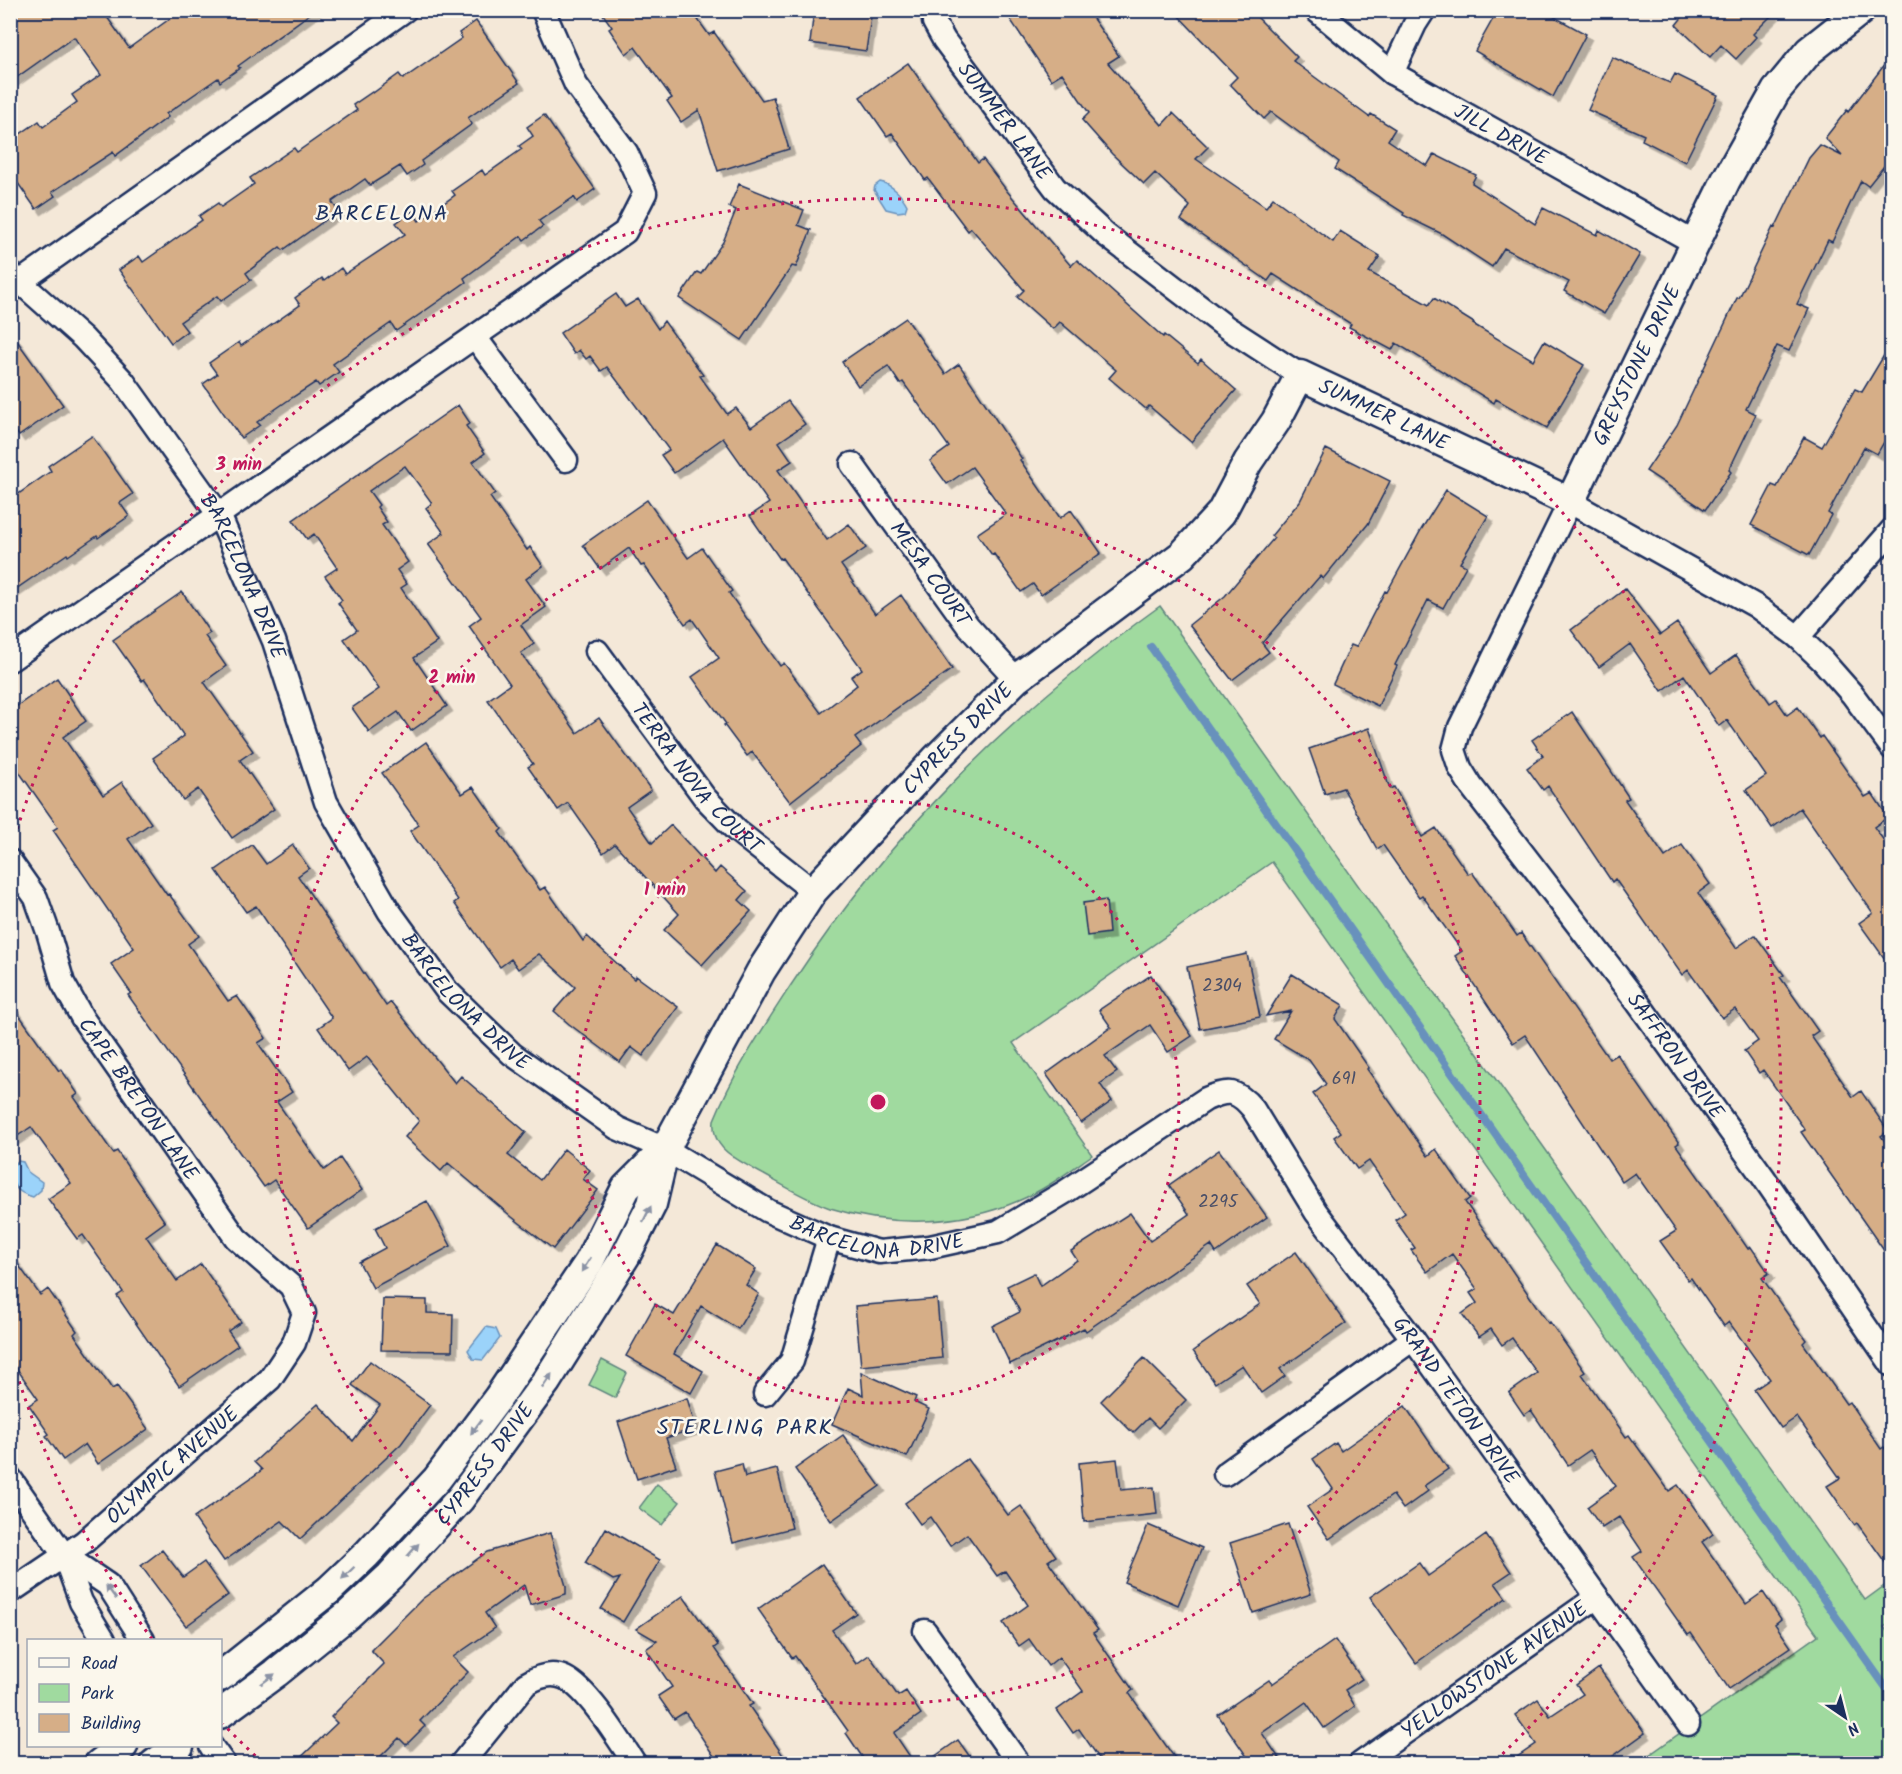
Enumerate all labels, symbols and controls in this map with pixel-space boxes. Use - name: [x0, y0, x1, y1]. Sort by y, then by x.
- street label: SUMMER LANE: [948, 56, 1059, 189]
- street label: JILL DRIVE: [1447, 96, 1554, 176]
- district label: BARCELONA: [315, 197, 449, 232]
- street label: GREYSTONE DRIVE: [1585, 279, 1691, 452]
- street label: SUMMER LANE: [1313, 371, 1455, 461]
- text: 3 min: [215, 451, 262, 480]
- street label: BARCELONA DRIVE: [191, 487, 294, 664]
- street label: MESA COURT: [880, 515, 980, 636]
- text: 2 min: [429, 664, 475, 693]
- street label: CYPRESS DRIVE: [895, 675, 1022, 803]
- street label: TERRA NOVA COURT: [622, 696, 770, 864]
- text: 1 min: [644, 876, 686, 905]
- street label: BARCELONA DRIVE: [392, 926, 537, 1080]
- house number: 2304: [1202, 972, 1242, 1001]
- street label: SAFFRON DRIVE: [1618, 986, 1732, 1127]
- street label: CAPE BRETON LANE: [69, 1011, 207, 1189]
- house number: 691: [1332, 1065, 1356, 1094]
- centre of rings: [868, 1092, 888, 1112]
- house number: 2295: [1198, 1188, 1239, 1217]
- one-way arrow: [642, 1205, 652, 1222]
- street label: BARCELONA DRIVE: [784, 1208, 968, 1270]
- one-way arrow: [580, 1257, 591, 1273]
- street label: GRAND TETON DRIVE: [1383, 1310, 1527, 1492]
- one-way arrow: [541, 1372, 552, 1389]
- street label: CYPRESS DRIVE: [428, 1396, 544, 1534]
- street label: OLYMPIC AVENUE: [99, 1398, 247, 1533]
- district label: STERLING PARK: [657, 1411, 833, 1446]
- one-way arrow: [471, 1419, 483, 1434]
- one-way arrow: [406, 1543, 420, 1558]
- one-way arrow: [341, 1565, 355, 1579]
- one-way arrow: [105, 1584, 117, 1600]
- street label: YELLOWSTONE AVENUE: [1395, 1593, 1596, 1748]
- legend: [27, 1639, 222, 1747]
- text: Road: [81, 1650, 118, 1679]
- one-way arrow: [260, 1674, 275, 1686]
- text: Park: [81, 1680, 114, 1709]
- north arrow: [1815, 1687, 1875, 1747]
- text: Building: [81, 1710, 141, 1739]
- text: N: [1841, 1715, 1864, 1741]

